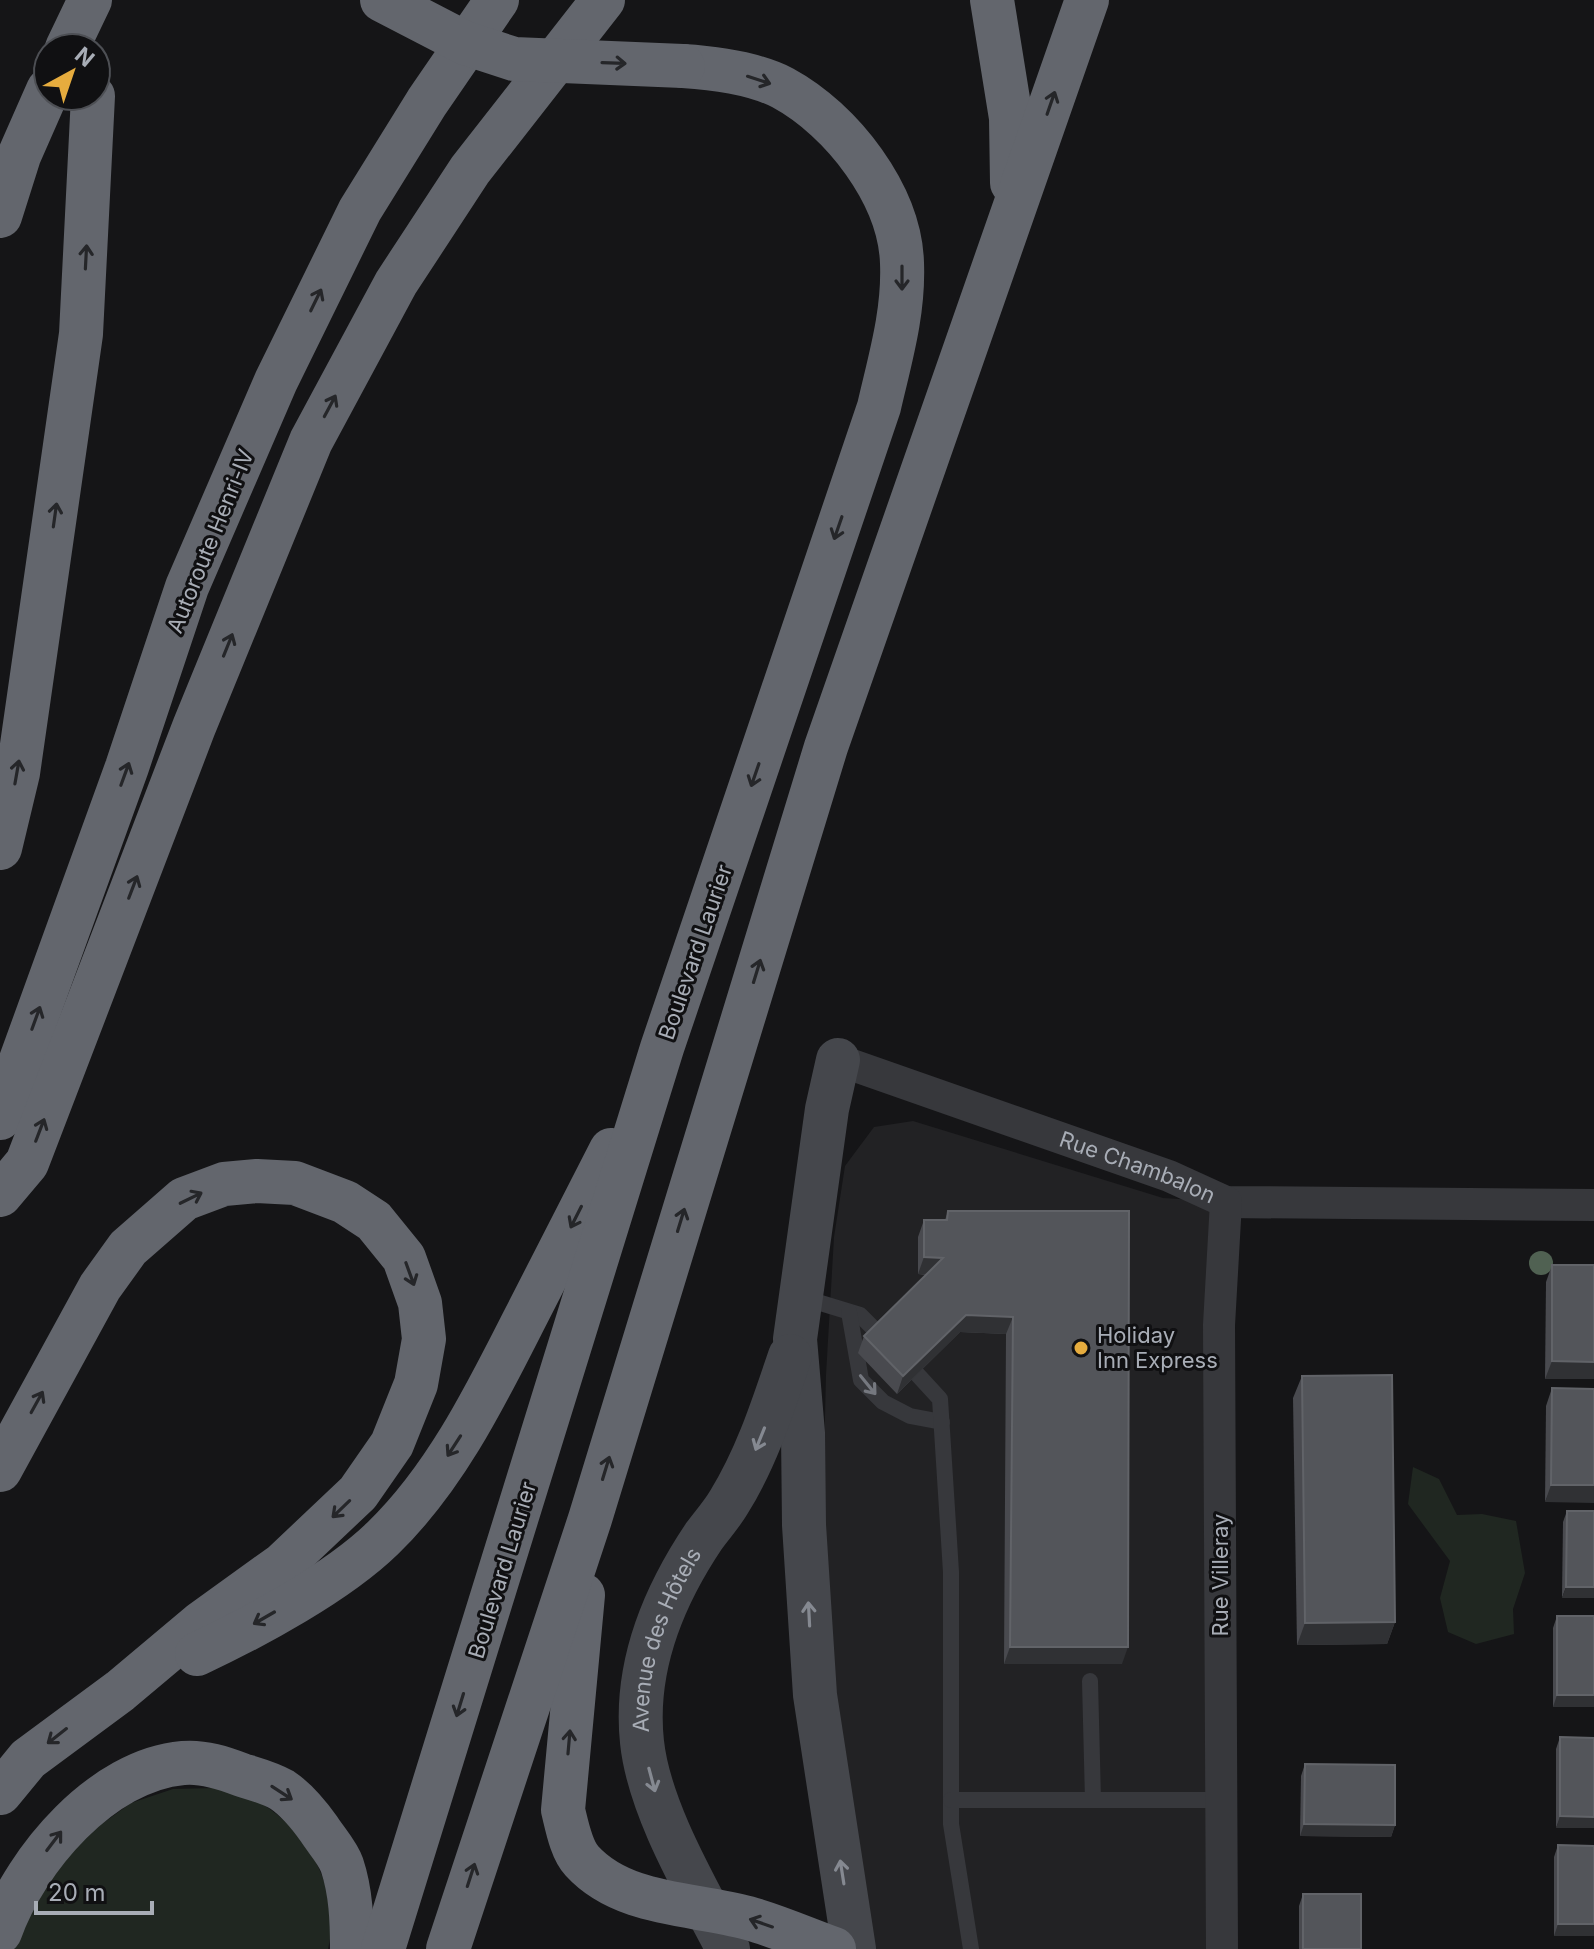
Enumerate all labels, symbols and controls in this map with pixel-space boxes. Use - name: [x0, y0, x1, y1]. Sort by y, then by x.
- north arrow: [32, 32, 112, 112]
- text: N: [70, 41, 100, 72]
- one-way arrow: [600, 56, 627, 71]
- one-way arrow: [746, 74, 771, 89]
- one-way arrow: [1045, 91, 1060, 116]
- one-way arrow: [79, 244, 94, 271]
- one-way arrow: [894, 264, 910, 291]
- one-way arrow: [309, 288, 324, 312]
- one-way arrow: [323, 394, 338, 418]
- street label: Autoroute Henri-IV: [161, 445, 259, 637]
- one-way arrow: [48, 502, 63, 528]
- one-way arrow: [830, 516, 845, 541]
- one-way arrow: [221, 633, 236, 658]
- one-way arrow: [11, 760, 26, 785]
- one-way arrow: [119, 762, 133, 787]
- one-way arrow: [746, 762, 761, 787]
- street label: Boulevard Laurier: [653, 861, 737, 1043]
- one-way arrow: [127, 875, 141, 900]
- one-way arrow: [750, 958, 765, 984]
- one-way arrow: [30, 1006, 44, 1031]
- one-way arrow: [34, 1118, 48, 1142]
- street label: Rue Chambalon: [1056, 1126, 1219, 1208]
- one-way arrow: [179, 1190, 203, 1205]
- one-way arrow: [568, 1205, 584, 1229]
- one-way arrow: [674, 1207, 689, 1233]
- one-way arrow: [404, 1261, 418, 1286]
- place label: Holiday Inn Express: [1097, 1322, 1218, 1373]
- marker: Holiday Inn Express: [1072, 1339, 1090, 1357]
- one-way arrow: [859, 1375, 877, 1396]
- one-way arrow: [30, 1391, 46, 1414]
- one-way arrow: [752, 1426, 767, 1451]
- one-way arrow: [445, 1435, 462, 1457]
- one-way arrow: [599, 1456, 614, 1482]
- street label: Boulevard Laurier: [463, 1479, 541, 1661]
- one-way arrow: [331, 1499, 351, 1517]
- street label: Rue Villeray: [1207, 1514, 1233, 1636]
- street label: Avenue des Hôtels: [628, 1543, 706, 1733]
- one-way arrow: [801, 1601, 816, 1628]
- one-way arrow: [253, 1610, 276, 1626]
- one-way arrow: [452, 1691, 467, 1717]
- one-way arrow: [47, 1728, 68, 1745]
- one-way arrow: [562, 1729, 577, 1756]
- one-way arrow: [645, 1766, 660, 1792]
- one-way arrow: [271, 1785, 293, 1802]
- one-way arrow: [46, 1831, 63, 1852]
- one-way arrow: [833, 1860, 848, 1885]
- one-way arrow: [465, 1862, 480, 1887]
- scale bar: [36, 1865, 152, 1915]
- text: 20 m: [48, 1878, 106, 1907]
- one-way arrow: [749, 1914, 774, 1929]

